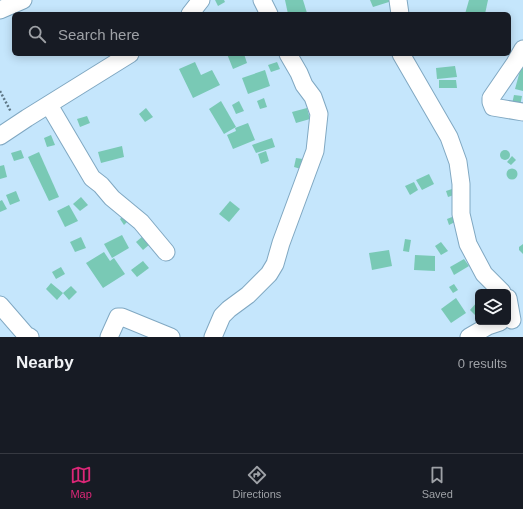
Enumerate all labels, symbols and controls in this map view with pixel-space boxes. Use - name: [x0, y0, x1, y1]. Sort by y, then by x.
- search box: [12, 12, 511, 56]
- icon: search: [26, 23, 48, 45]
- text: Search here: [58, 26, 140, 43]
- map controls: [475, 289, 511, 325]
- button: layers: [475, 289, 511, 325]
- text: Nearby: [16, 353, 74, 372]
- text: 0 results: [458, 356, 507, 371]
- tab: Map: [70, 464, 92, 500]
- tab: Directions: [232, 464, 281, 500]
- tab: Saved: [422, 464, 453, 500]

